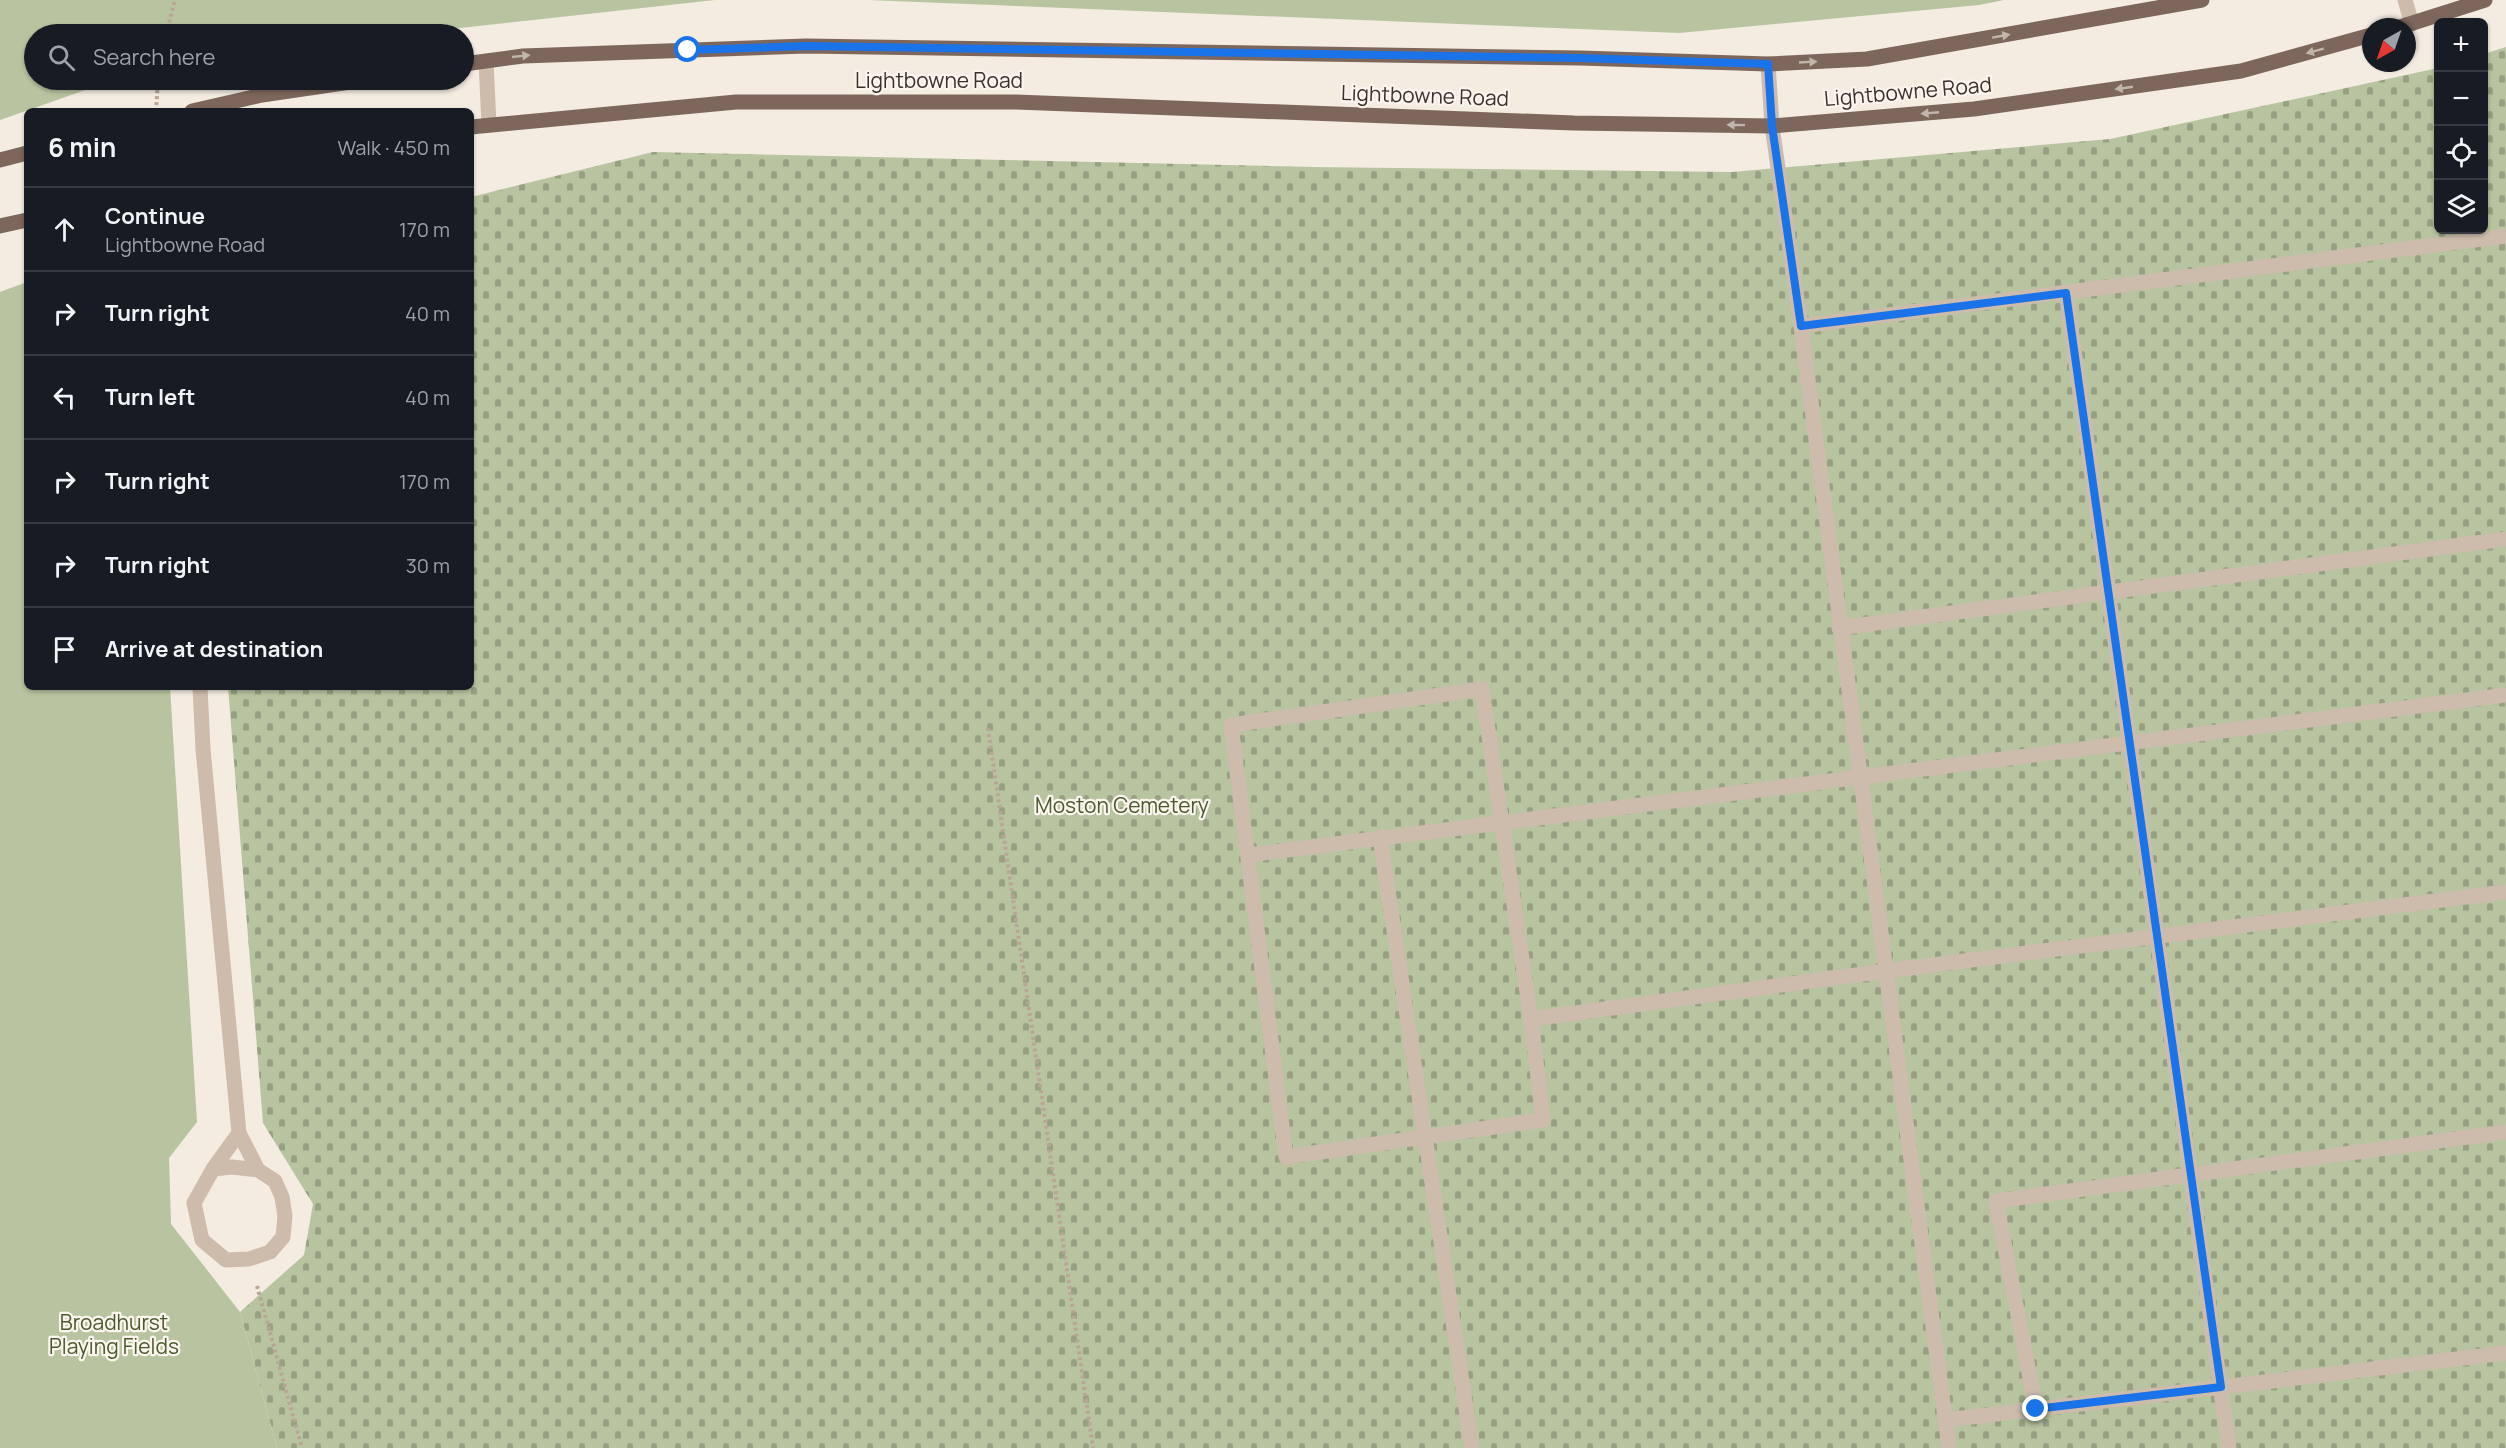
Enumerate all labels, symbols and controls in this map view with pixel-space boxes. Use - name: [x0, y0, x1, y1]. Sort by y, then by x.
- north arrow: [2362, 18, 2416, 72]
- map controls: [2434, 18, 2488, 234]
- button: +: [2434, 18, 2488, 72]
- search box: [24, 24, 474, 90]
- one-way arrow: [1992, 31, 2011, 40]
- route start: [674, 36, 700, 62]
- icon: search: [45, 41, 78, 74]
- text: Search here: [93, 42, 215, 72]
- one-way arrow: [2305, 46, 2324, 56]
- one-way arrow: [512, 51, 531, 61]
- one-way arrow: [1798, 57, 1817, 66]
- street label: Lightbowne Road: [855, 66, 1023, 94]
- street label: Lightbowne Road: [1823, 70, 1993, 112]
- button: −: [2434, 72, 2488, 126]
- street label: Lightbowne Road: [1341, 78, 1510, 112]
- one-way arrow: [2114, 83, 2133, 92]
- one-way arrow: [1921, 108, 1940, 117]
- one-way arrow: [1726, 120, 1745, 130]
- button: locate: [2434, 126, 2488, 180]
- text: 6 min: [48, 129, 116, 165]
- text: Walk · 450 m: [337, 134, 450, 161]
- button: layers: [2434, 180, 2488, 234]
- text: Continue: [105, 201, 205, 231]
- icon: ahead: [48, 213, 81, 246]
- text: 170 m: [399, 216, 450, 243]
- text: Lightbowne Road: [105, 231, 265, 258]
- icon: right: [48, 297, 81, 330]
- text: Turn right: [105, 298, 210, 328]
- text: 40 m: [405, 300, 450, 327]
- icon: left: [48, 381, 81, 414]
- text: Turn left: [105, 382, 195, 412]
- text: 40 m: [405, 384, 450, 411]
- icon: right: [48, 465, 81, 498]
- text: Turn right: [105, 466, 210, 496]
- text: 170 m: [399, 468, 450, 495]
- icon: right: [48, 549, 81, 582]
- text: Turn right: [105, 550, 210, 580]
- text: 30 m: [406, 552, 450, 579]
- icon: arrive: [48, 633, 81, 666]
- text: Arrive at destination: [105, 634, 323, 664]
- park label: Moston Cemetery: [1035, 791, 1209, 819]
- park label: Broadhurst Playing Fields: [49, 1308, 179, 1360]
- route end: [2022, 1395, 2048, 1421]

